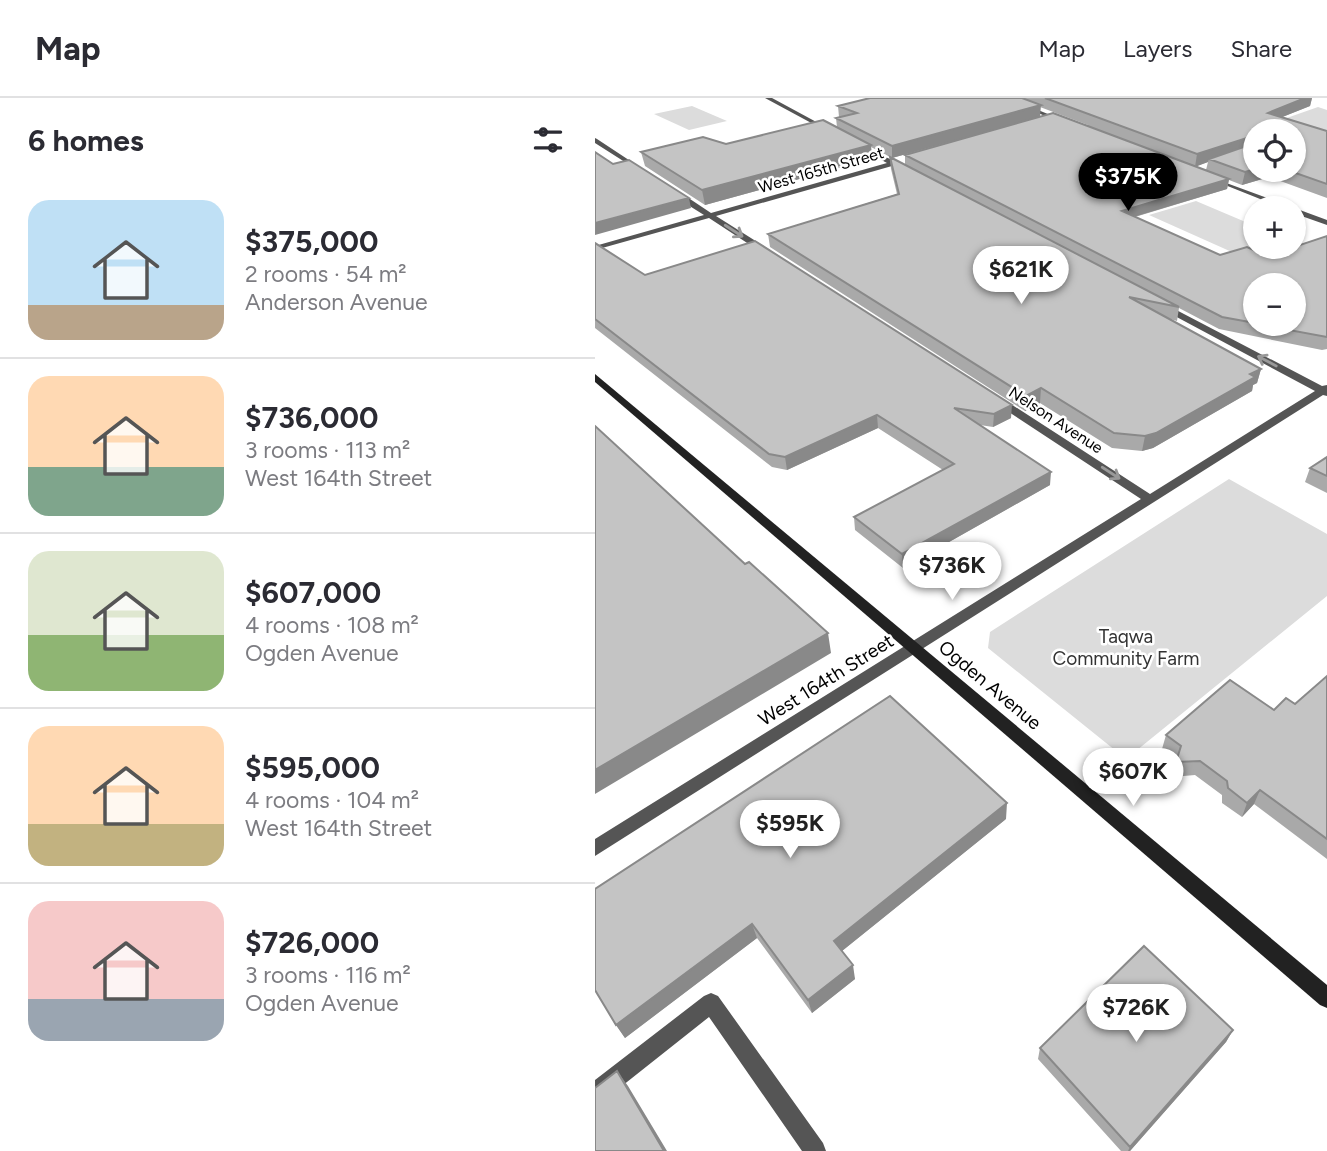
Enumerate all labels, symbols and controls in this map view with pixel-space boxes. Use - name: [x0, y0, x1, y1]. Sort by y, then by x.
- text: Map: [35, 29, 101, 68]
- text: Map: [1038, 34, 1085, 63]
- text: Layers: [1123, 34, 1192, 63]
- text: Share: [1230, 34, 1292, 63]
- map controls: [1243, 119, 1306, 336]
- button: locate: [1243, 119, 1306, 182]
- icon: filters: [529, 121, 567, 159]
- text: 6 homes: [28, 122, 144, 159]
- street label: West 165th Street: [756, 143, 886, 197]
- pin: $375K: [1079, 153, 1177, 213]
- text: $375K: [1095, 162, 1162, 190]
- button: +: [1243, 196, 1306, 259]
- text: $375,000: [245, 223, 378, 260]
- one-way arrow: [724, 224, 743, 238]
- icon: home: [84, 228, 168, 312]
- pin: $621K: [972, 246, 1070, 306]
- text: $621K: [989, 255, 1053, 283]
- text: 2 rooms · 54 m²: [245, 260, 407, 288]
- button: −: [1243, 273, 1306, 336]
- text: Anderson Avenue: [245, 288, 428, 316]
- one-way arrow: [1257, 354, 1278, 367]
- street label: Nelson Avenue: [1005, 383, 1107, 458]
- text: $736,000: [245, 399, 378, 436]
- icon: home: [84, 404, 168, 488]
- text: 3 rooms · 113 m²: [245, 436, 410, 464]
- text: West 164th Street: [245, 464, 432, 492]
- one-way arrow: [1100, 467, 1120, 481]
- pin: $736K: [903, 542, 1001, 602]
- text: $736K: [919, 551, 985, 579]
- text: $607,000: [245, 574, 381, 611]
- icon: home: [84, 579, 168, 663]
- text: 4 rooms · 108 m²: [245, 611, 419, 639]
- park label: Taqwa Community Farm: [1052, 625, 1200, 670]
- street label: West 164th Street: [754, 629, 898, 731]
- street label: Ogden Avenue: [934, 635, 1046, 735]
- text: Ogden Avenue: [245, 639, 399, 667]
- pin: $607K: [1084, 748, 1182, 808]
- text: $595,000: [245, 749, 380, 786]
- icon: home: [84, 754, 168, 838]
- text: $607K: [1098, 757, 1168, 785]
- text: 4 rooms · 104 m²: [245, 786, 419, 814]
- pin: $595K: [741, 800, 839, 860]
- text: $595K: [756, 809, 824, 837]
- text: West 164th Street: [245, 814, 432, 842]
- text: $726,000: [245, 924, 379, 961]
- icon: home: [84, 929, 168, 1013]
- text: 3 rooms · 116 m²: [245, 961, 411, 989]
- pin: $726K: [1087, 984, 1185, 1044]
- text: Ogden Avenue: [245, 989, 399, 1017]
- text: $726K: [1102, 993, 1170, 1021]

